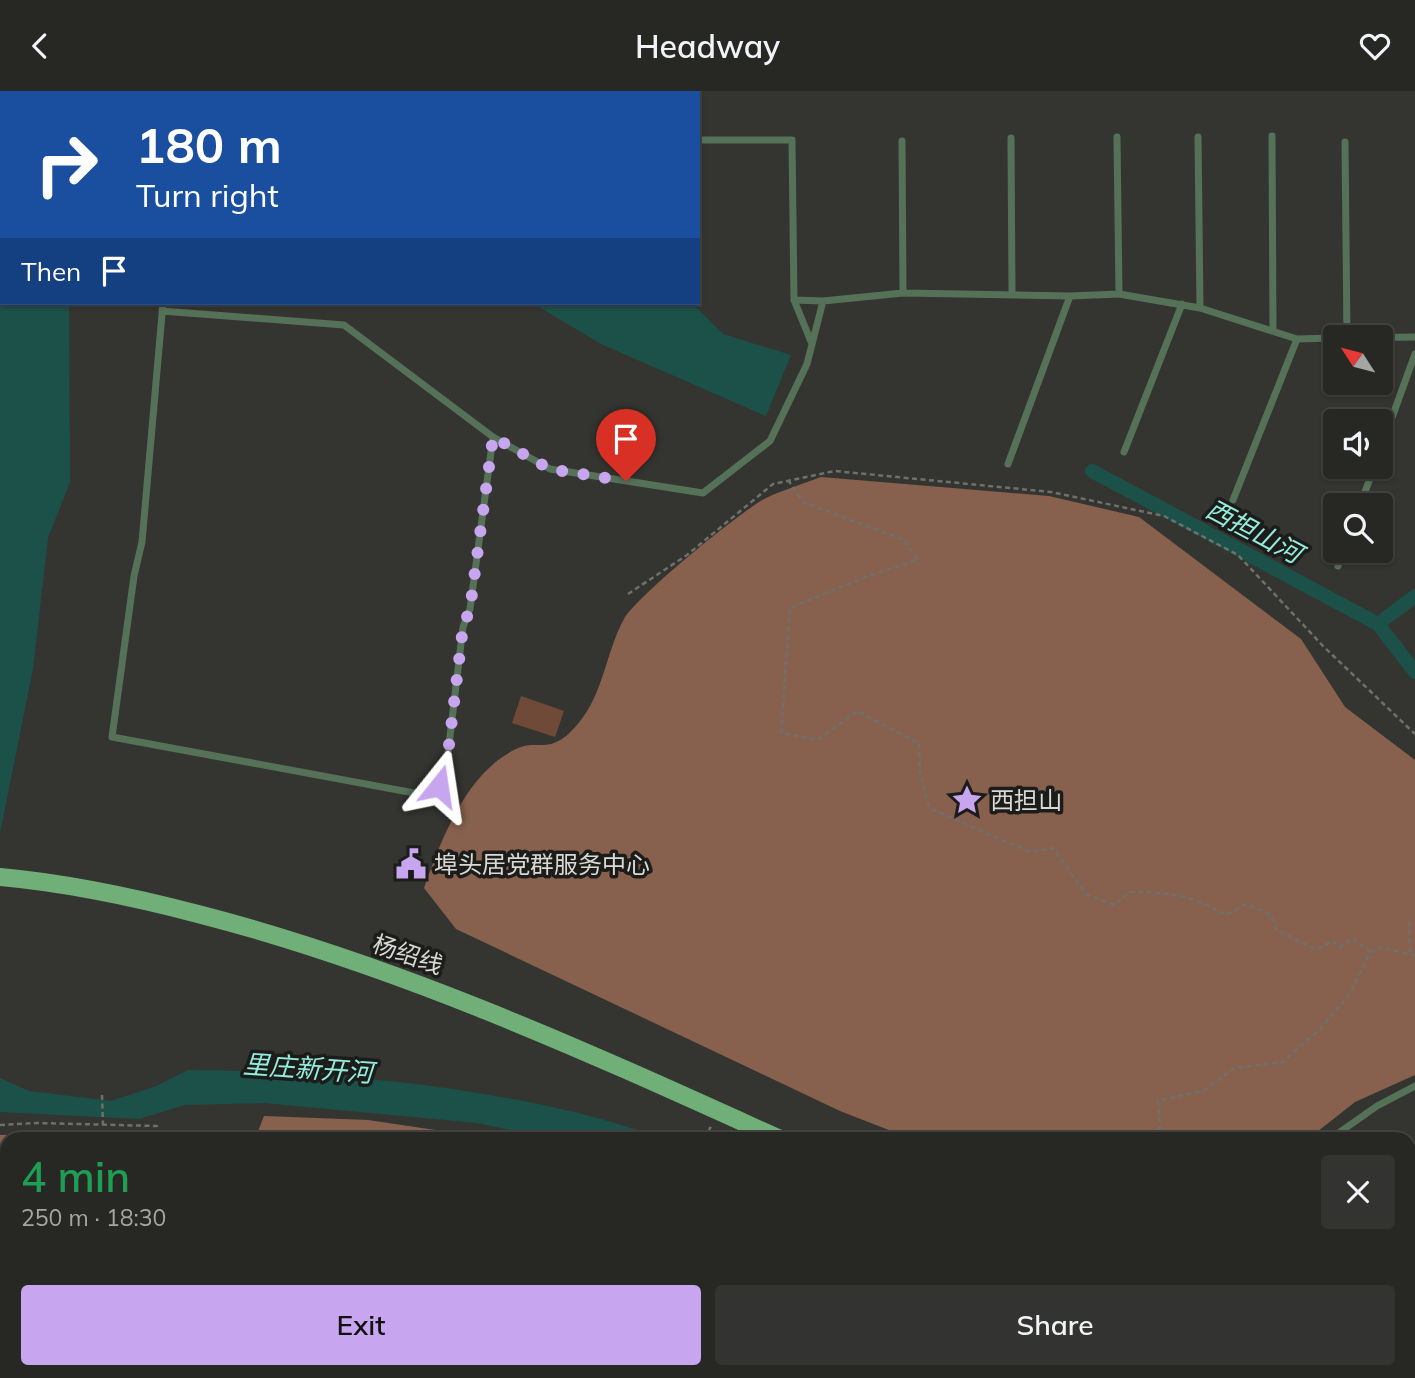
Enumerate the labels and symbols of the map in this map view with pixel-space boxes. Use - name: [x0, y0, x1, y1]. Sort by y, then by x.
- north arrow: [1323, 325, 1393, 395]
- pin: [596, 409, 656, 481]
- water label: 西担山河: [1200, 492, 1312, 572]
- position arrow: [402, 749, 476, 823]
- place icon: 西担山: [950, 783, 984, 817]
- place label: 西担山: [990, 785, 1062, 815]
- public building icon: 埠头居党群服务中心: [394, 847, 428, 881]
- place label: 埠头居党群服务中心: [434, 849, 650, 879]
- street label: 杨绍线: [369, 928, 447, 980]
- water label: 里庄新开河: [242, 1047, 379, 1089]

